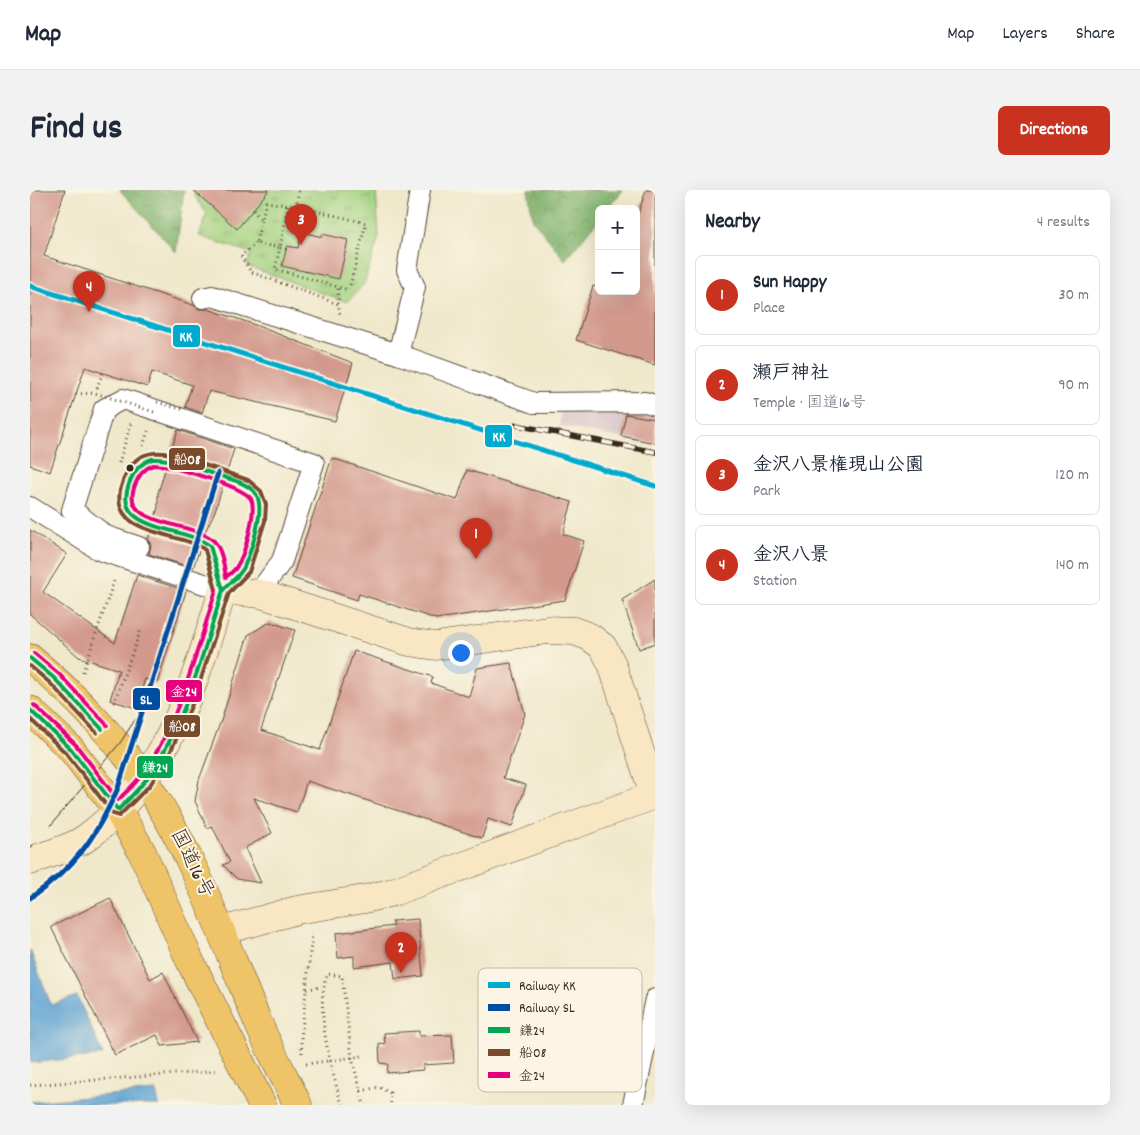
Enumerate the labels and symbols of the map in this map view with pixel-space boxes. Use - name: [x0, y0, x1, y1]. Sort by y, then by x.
- pin: 3: [285, 204, 317, 245]
- pin: 4: [73, 271, 105, 312]
- line badge: KK: [172, 324, 201, 348]
- text: KK: [180, 328, 193, 348]
- line badge: KK: [484, 424, 513, 448]
- text: KK: [493, 428, 506, 448]
- line badge: 船08: [168, 447, 206, 471]
- text: 船08: [173, 451, 201, 471]
- unlabelled marker: [125, 463, 135, 473]
- pin: 1: [460, 518, 492, 559]
- your location: [448, 640, 474, 666]
- line badge: 金24: [165, 679, 203, 703]
- text: 金24: [171, 683, 197, 703]
- line badge: SL: [132, 687, 161, 711]
- text: SL: [140, 691, 152, 711]
- line badge: 船08: [163, 714, 201, 738]
- text: 船08: [168, 718, 196, 738]
- line badge: 鎌24: [136, 755, 174, 779]
- text: 鎌24: [142, 759, 168, 779]
- street label: 国道16号: [162, 825, 220, 903]
- pin: 2: [385, 932, 417, 973]
- legend: [478, 968, 642, 1092]
- text: Railway KK: [519, 977, 576, 997]
- text: Railway SL: [519, 999, 575, 1019]
- text: 鎌24: [519, 1022, 545, 1042]
- text: 船08: [519, 1044, 547, 1064]
- text: 金24: [519, 1067, 545, 1087]

